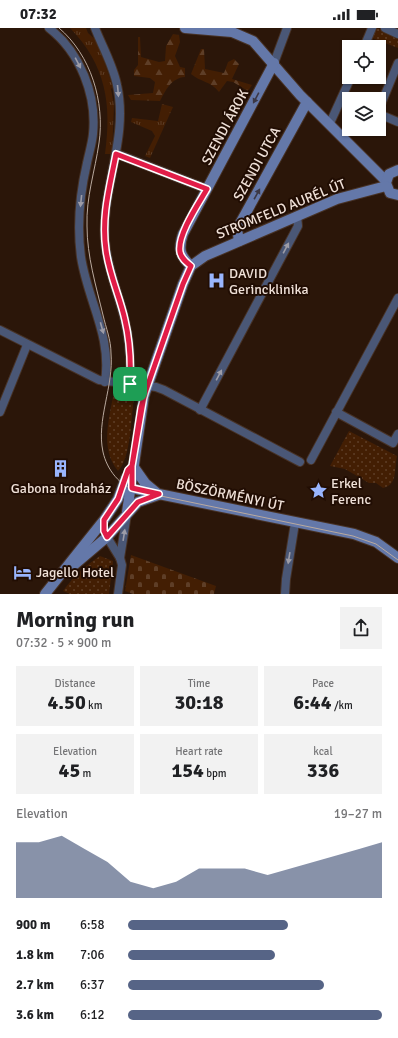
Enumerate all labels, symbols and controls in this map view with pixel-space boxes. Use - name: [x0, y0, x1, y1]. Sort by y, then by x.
- text: 07:32: [20, 5, 57, 23]
- map controls: [342, 40, 386, 136]
- button: locate: [342, 40, 386, 84]
- one-way arrow: [75, 57, 81, 69]
- one-way arrow: [115, 85, 121, 97]
- street label: SZENDI ÁROK: [198, 86, 252, 168]
- one-way arrow: [253, 92, 259, 103]
- button: layers: [342, 92, 386, 136]
- street label: SZENDI UTCA: [230, 124, 285, 204]
- street label: STROMFELD AURÉL ÚT: [214, 175, 348, 243]
- one-way arrow: [253, 188, 260, 199]
- one-way arrow: [78, 195, 84, 207]
- one-way arrow: [283, 242, 290, 254]
- place label: DAVID Gerincklinika: [229, 265, 309, 298]
- hospital icon: DAVID Gerincklinika: [206, 271, 226, 291]
- one-way arrow: [99, 322, 105, 335]
- pin: [113, 367, 147, 401]
- one-way arrow: [215, 370, 222, 381]
- icon: arrive: [119, 373, 141, 395]
- building icon: Gabona Irodaház: [51, 458, 71, 478]
- street label: BÖSZÖRMÉNYI ÚT: [175, 475, 285, 515]
- place label: Erkel Ferenc: [331, 475, 371, 508]
- place label: Gabona Irodaház: [11, 480, 111, 497]
- place icon: Erkel Ferenc: [308, 481, 328, 501]
- one-way arrow: [121, 529, 127, 541]
- one-way arrow: [286, 552, 292, 564]
- hotel icon: Jagello Hotel: [13, 562, 33, 582]
- place label: Jagello Hotel: [36, 564, 114, 581]
- text: Morning run: [16, 606, 135, 633]
- button: share: [340, 607, 382, 649]
- text: 07:32 · 5 × 900 m: [16, 635, 111, 651]
- text: Distance: [55, 677, 95, 690]
- text: Time: [188, 677, 210, 690]
- text: Pace: [312, 677, 334, 690]
- text: 4.50: [48, 690, 86, 715]
- text: 30:18: [174, 690, 224, 715]
- text: 6:44: [293, 690, 331, 715]
- text: km: [86, 699, 102, 712]
- text: /km: [331, 699, 353, 712]
- text: Elevation: [53, 745, 97, 758]
- text: Heart rate: [175, 745, 223, 758]
- text: kcal: [313, 745, 333, 758]
- text: 45: [59, 758, 80, 783]
- text: 154: [171, 758, 204, 783]
- text: 336: [307, 758, 339, 783]
- text: m: [80, 767, 91, 780]
- text: bpm: [204, 767, 227, 780]
- text: Elevation: [16, 806, 68, 822]
- text: 19–27 m: [334, 806, 382, 822]
- text: 900 m: [16, 917, 50, 933]
- text: 6:58: [80, 917, 105, 933]
- text: 1.8 km: [16, 947, 54, 963]
- text: 7:06: [80, 947, 105, 963]
- text: 2.7 km: [16, 977, 54, 993]
- text: 6:37: [80, 977, 105, 993]
- text: 3.6 km: [16, 1007, 54, 1023]
- text: 6:12: [80, 1007, 105, 1023]

